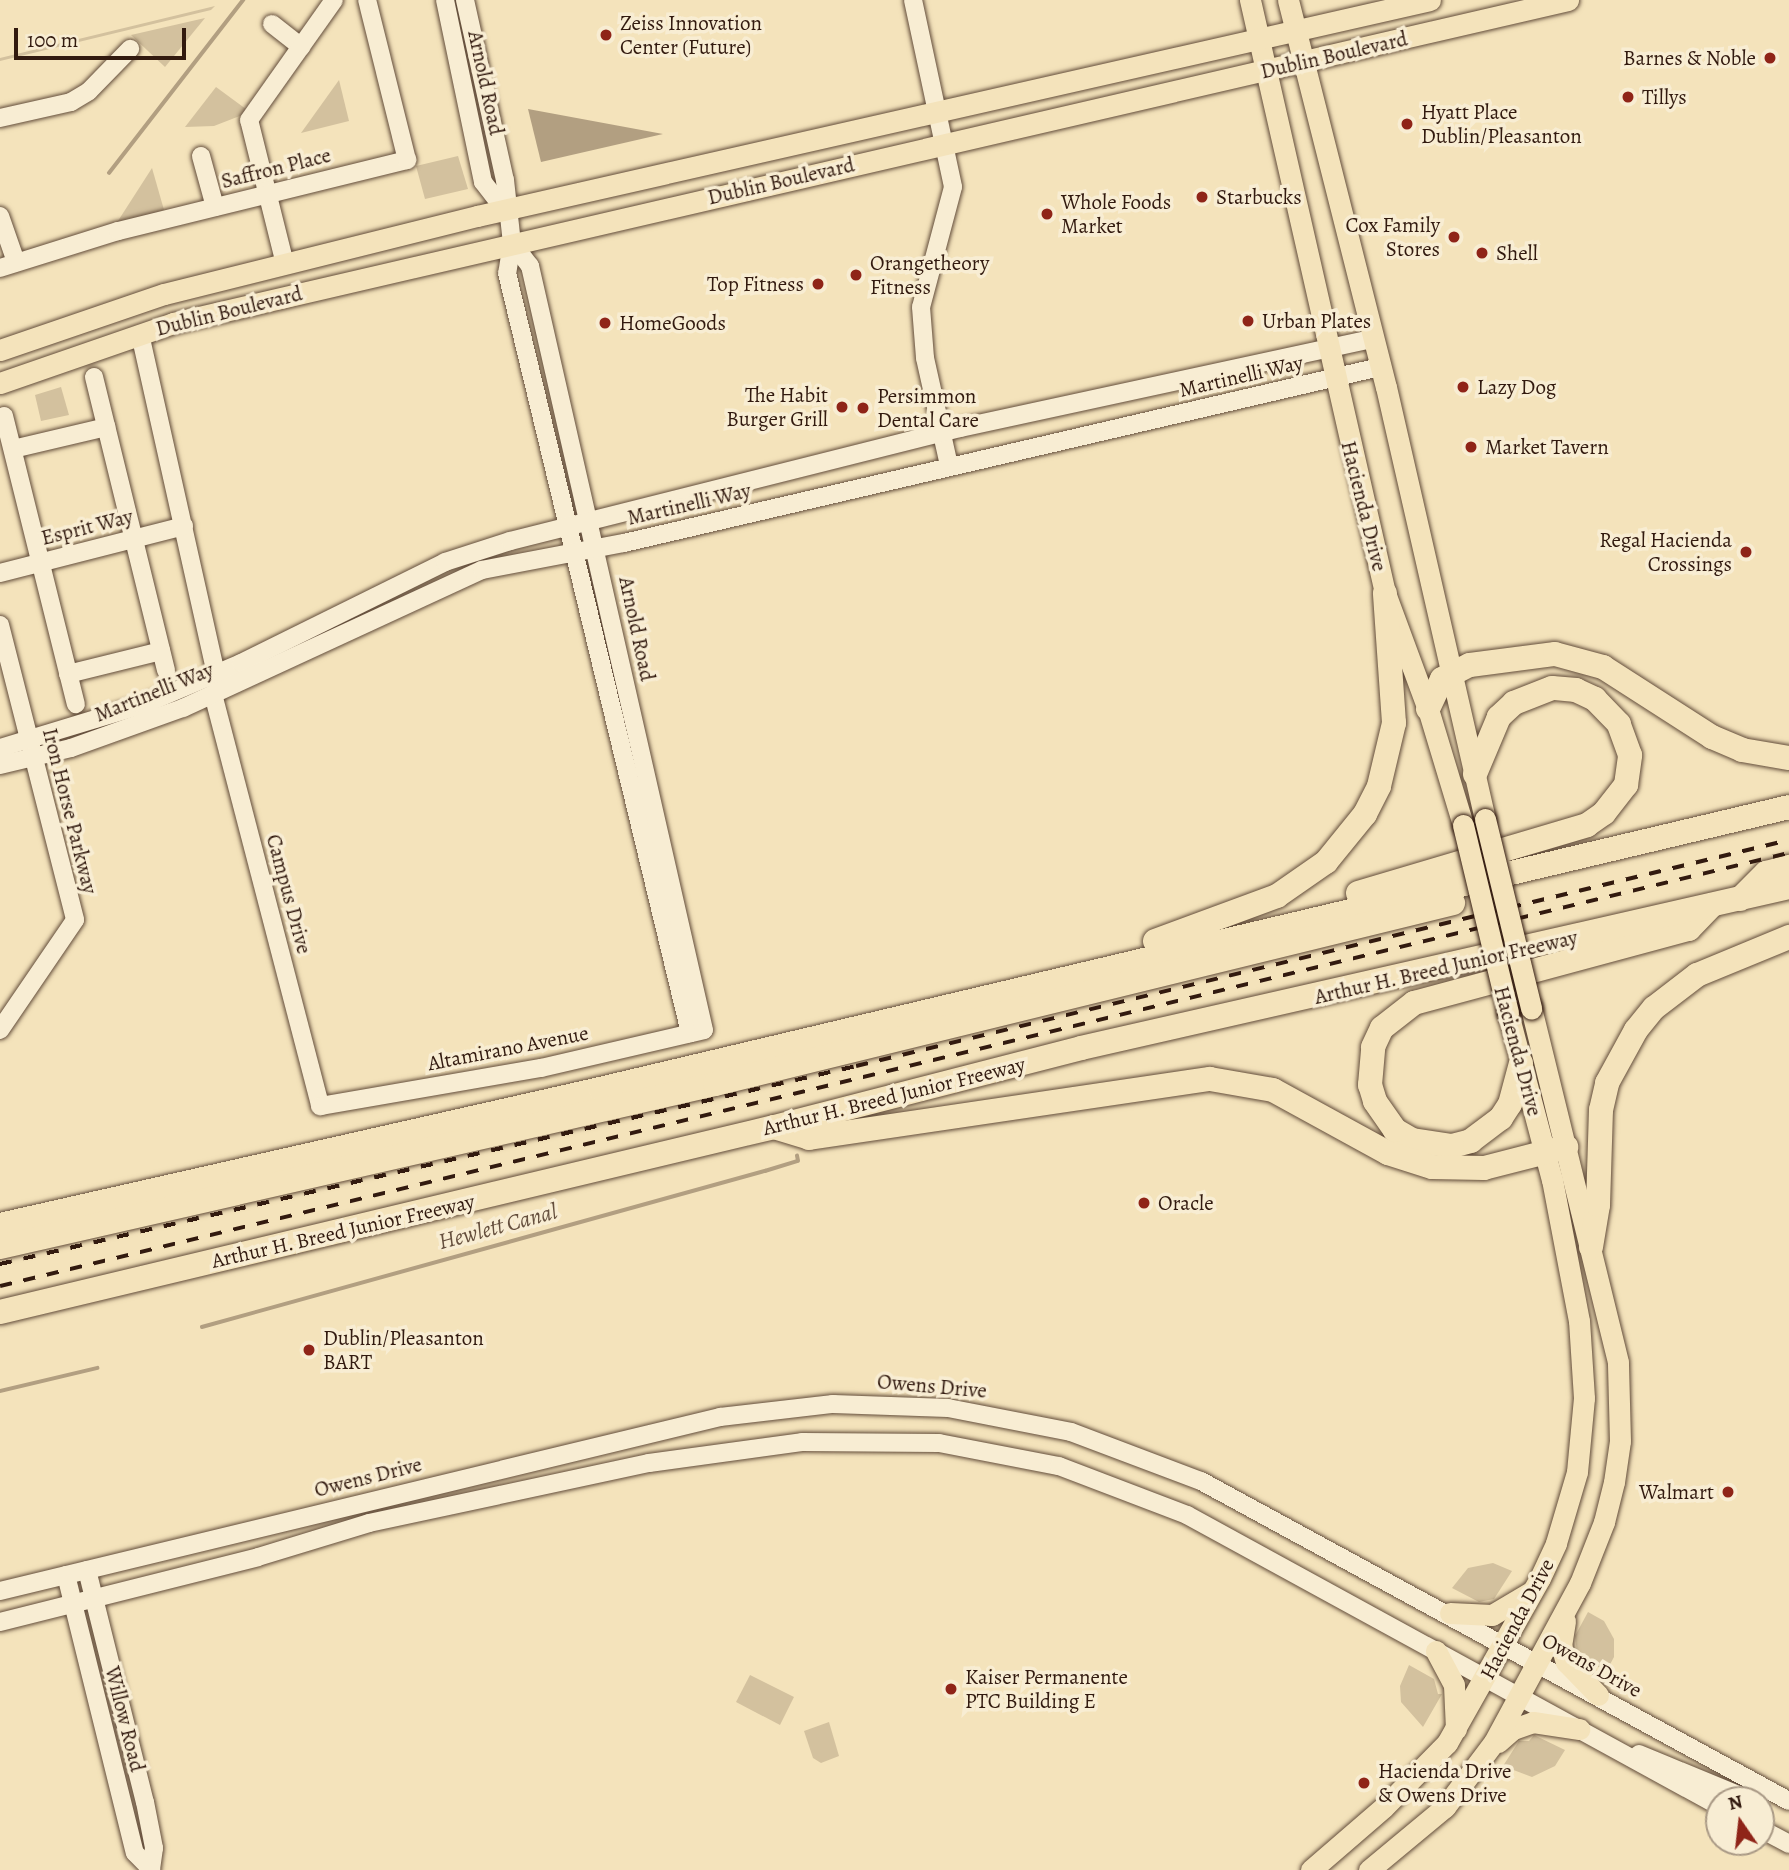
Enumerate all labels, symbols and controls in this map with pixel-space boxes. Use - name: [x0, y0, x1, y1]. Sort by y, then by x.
- place label: Zeiss Innovation Center (Future): [620, 10, 762, 60]
- scale bar: [18, 14, 189, 58]
- text: 100 m: [27, 26, 78, 54]
- street label: Dublin Boulevard: [1258, 26, 1410, 84]
- marker: Zeiss Innovation Center (Future): [598, 27, 614, 43]
- street label: Arnold Road: [463, 28, 509, 138]
- place label: Barnes & Noble: [1623, 45, 1756, 71]
- marker: Barnes & Noble: [1762, 50, 1778, 66]
- place label: Tillys: [1642, 84, 1687, 110]
- marker: Tillys: [1620, 89, 1636, 105]
- place label: Hyatt Place Dublin/Pleasanton: [1421, 99, 1582, 149]
- marker: Hyatt Place Dublin/Pleasanton: [1399, 116, 1415, 132]
- street label: Saffron Place: [219, 142, 333, 194]
- street label: Dublin Boulevard: [705, 152, 857, 210]
- place label: Starbucks: [1216, 184, 1302, 210]
- place label: Whole Foods Market: [1061, 189, 1171, 239]
- marker: Starbucks: [1194, 189, 1210, 205]
- marker: Whole Foods Market: [1039, 206, 1055, 222]
- place label: Cox Family Stores: [1346, 212, 1440, 262]
- marker: Cox Family Stores: [1446, 229, 1462, 245]
- place label: Shell: [1496, 240, 1538, 266]
- marker: Shell: [1474, 245, 1490, 261]
- place label: Orangetheory Fitness: [870, 250, 989, 300]
- marker: Orangetheory Fitness: [848, 267, 864, 283]
- place label: Top Fitness: [707, 271, 804, 297]
- marker: Top Fitness: [810, 276, 826, 292]
- street label: Dublin Boulevard: [153, 281, 305, 341]
- place label: Urban Plates: [1262, 308, 1371, 334]
- place label: HomeGoods: [619, 310, 726, 336]
- marker: Urban Plates: [1240, 313, 1256, 329]
- marker: HomeGoods: [597, 315, 613, 331]
- street label: Martinelli Way: [1177, 350, 1305, 402]
- place label: Lazy Dog: [1477, 374, 1556, 400]
- marker: Lazy Dog: [1455, 379, 1471, 395]
- place label: The Habit Burger Grill: [726, 382, 828, 432]
- place label: Persimmon Dental Care: [877, 383, 979, 433]
- marker: The Habit Burger Grill: [834, 399, 850, 415]
- marker: Persimmon Dental Care: [855, 400, 871, 416]
- place label: Market Tavern: [1485, 434, 1609, 460]
- street label: Hacienda Drive: [1336, 438, 1392, 574]
- marker: Market Tavern: [1463, 439, 1479, 455]
- street label: Martinelli Way: [625, 478, 753, 530]
- street label: Esprit Way: [39, 503, 135, 551]
- place label: Regal Hacienda Crossings: [1599, 527, 1732, 577]
- marker: Regal Hacienda Crossings: [1738, 544, 1754, 560]
- street label: Arnold Road: [614, 574, 660, 684]
- street label: Martinelli Way: [91, 657, 217, 727]
- street label: Iron Horse Parkway: [37, 726, 103, 896]
- street label: Campus Drive: [261, 832, 317, 956]
- street label: Arthur H. Breed Junior Freeway: [1312, 924, 1580, 1010]
- street label: Hacienda Drive: [1489, 983, 1547, 1119]
- street label: Altamirano Avenue: [425, 1020, 591, 1076]
- street label: Arthur H. Breed Junior Freeway: [760, 1051, 1028, 1141]
- street label: Arthur H. Breed Junior Freeway: [209, 1188, 477, 1274]
- place label: Oracle: [1158, 1190, 1214, 1216]
- marker: Oracle: [1136, 1195, 1152, 1211]
- water label: Hewlett Canal: [436, 1198, 560, 1256]
- place label: Dublin/Pleasanton BART: [323, 1325, 484, 1375]
- marker: Dublin/Pleasanton BART: [301, 1342, 317, 1358]
- street label: Owens Drive: [876, 1369, 988, 1403]
- street label: Owens Drive: [312, 1451, 424, 1503]
- place label: Walmart: [1639, 1479, 1714, 1505]
- marker: Walmart: [1720, 1484, 1736, 1500]
- street label: Hacienda Drive: [1475, 1554, 1559, 1684]
- street label: Owens Drive: [1538, 1627, 1646, 1703]
- street label: Willow Road: [100, 1664, 150, 1774]
- place label: Kaiser Permanente PTC Building E: [965, 1664, 1128, 1714]
- marker: Kaiser Permanente PTC Building E: [943, 1681, 959, 1697]
- place label: Hacienda Drive & Owens Drive: [1378, 1758, 1511, 1808]
- marker: Hacienda Drive & Owens Drive: [1356, 1775, 1372, 1791]
- north arrow: [1705, 1786, 1775, 1856]
- text: N: [1726, 1788, 1745, 1817]

